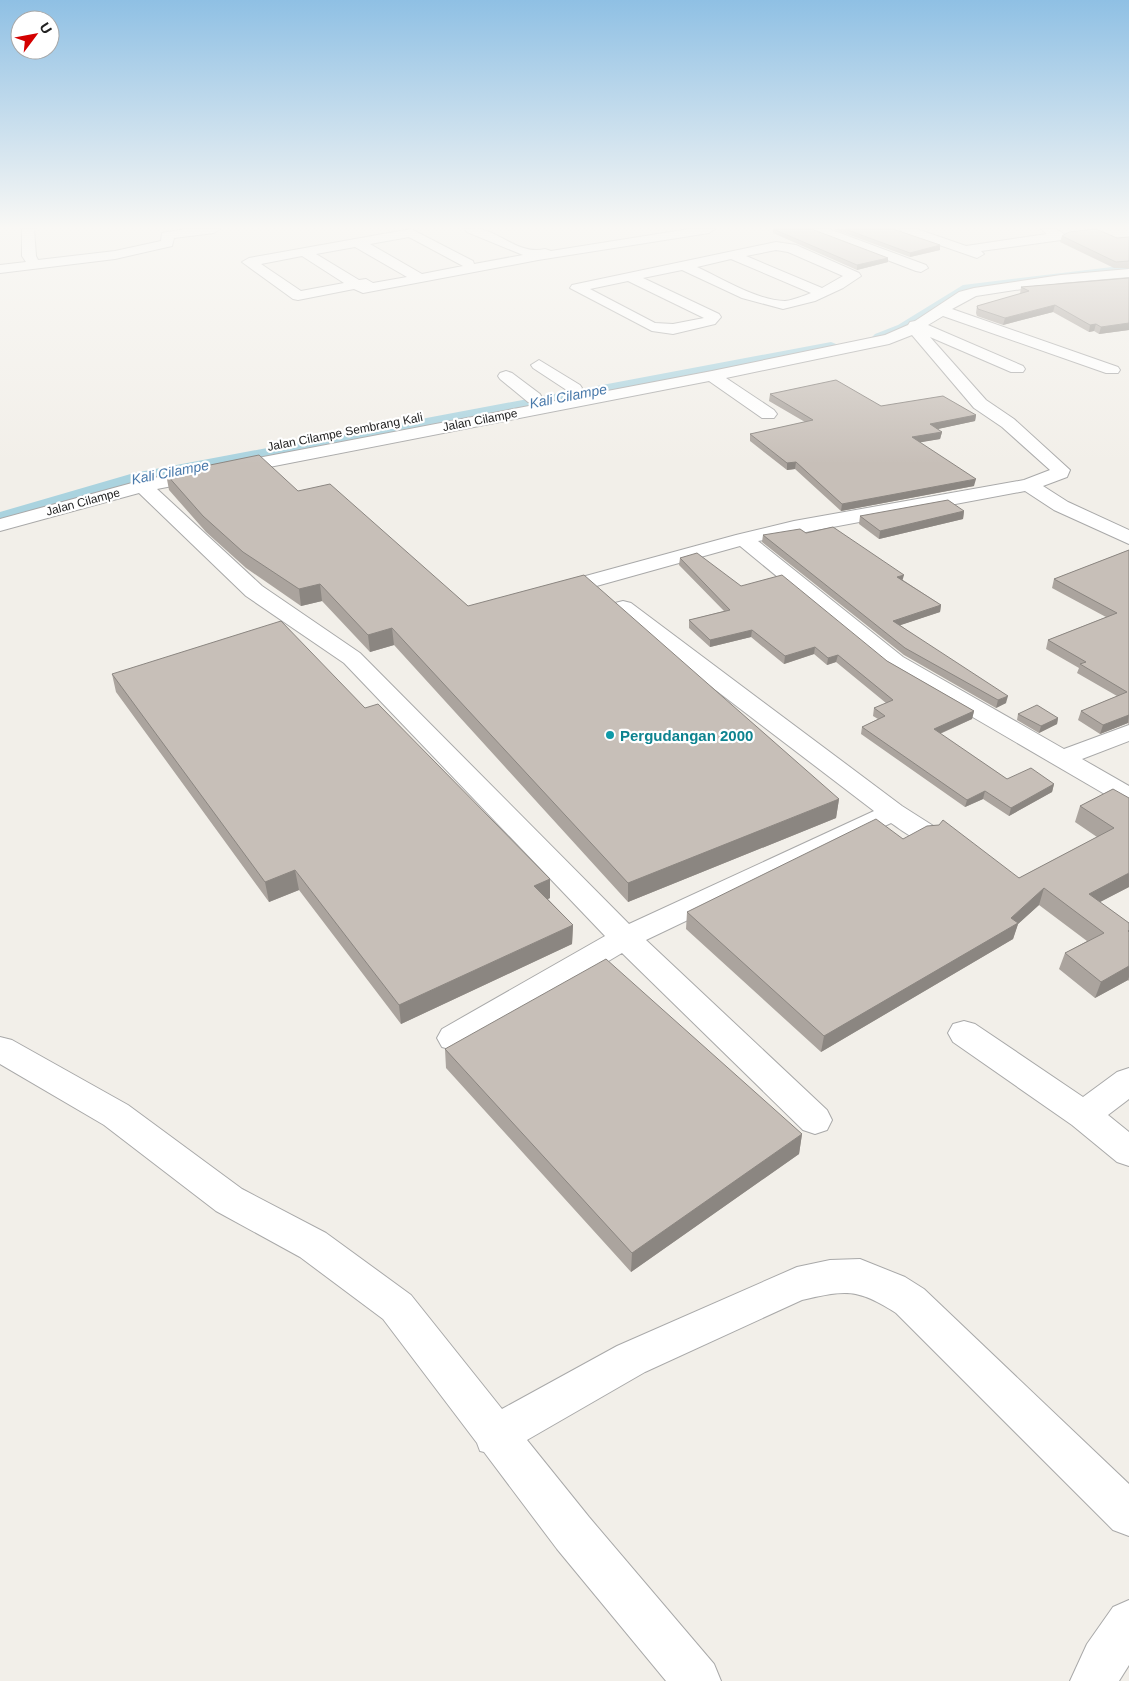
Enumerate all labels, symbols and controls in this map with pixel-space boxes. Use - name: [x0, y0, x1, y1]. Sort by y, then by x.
- north arrow: [10, 10, 60, 60]
- text: U: [37, 20, 55, 37]
- water label: Kali Cilampe: [528, 381, 608, 411]
- street label: Jalan Cilampe: [441, 406, 519, 434]
- street label: Jalan Cilampe Sembrang Kali: [266, 410, 424, 454]
- water label: Kali Cilampe: [130, 457, 210, 487]
- street label: Jalan Cilampe: [44, 485, 122, 519]
- place label: Pergudangan 2000: [620, 727, 753, 744]
- marker: Pergudangan 2000: [604, 729, 616, 741]

